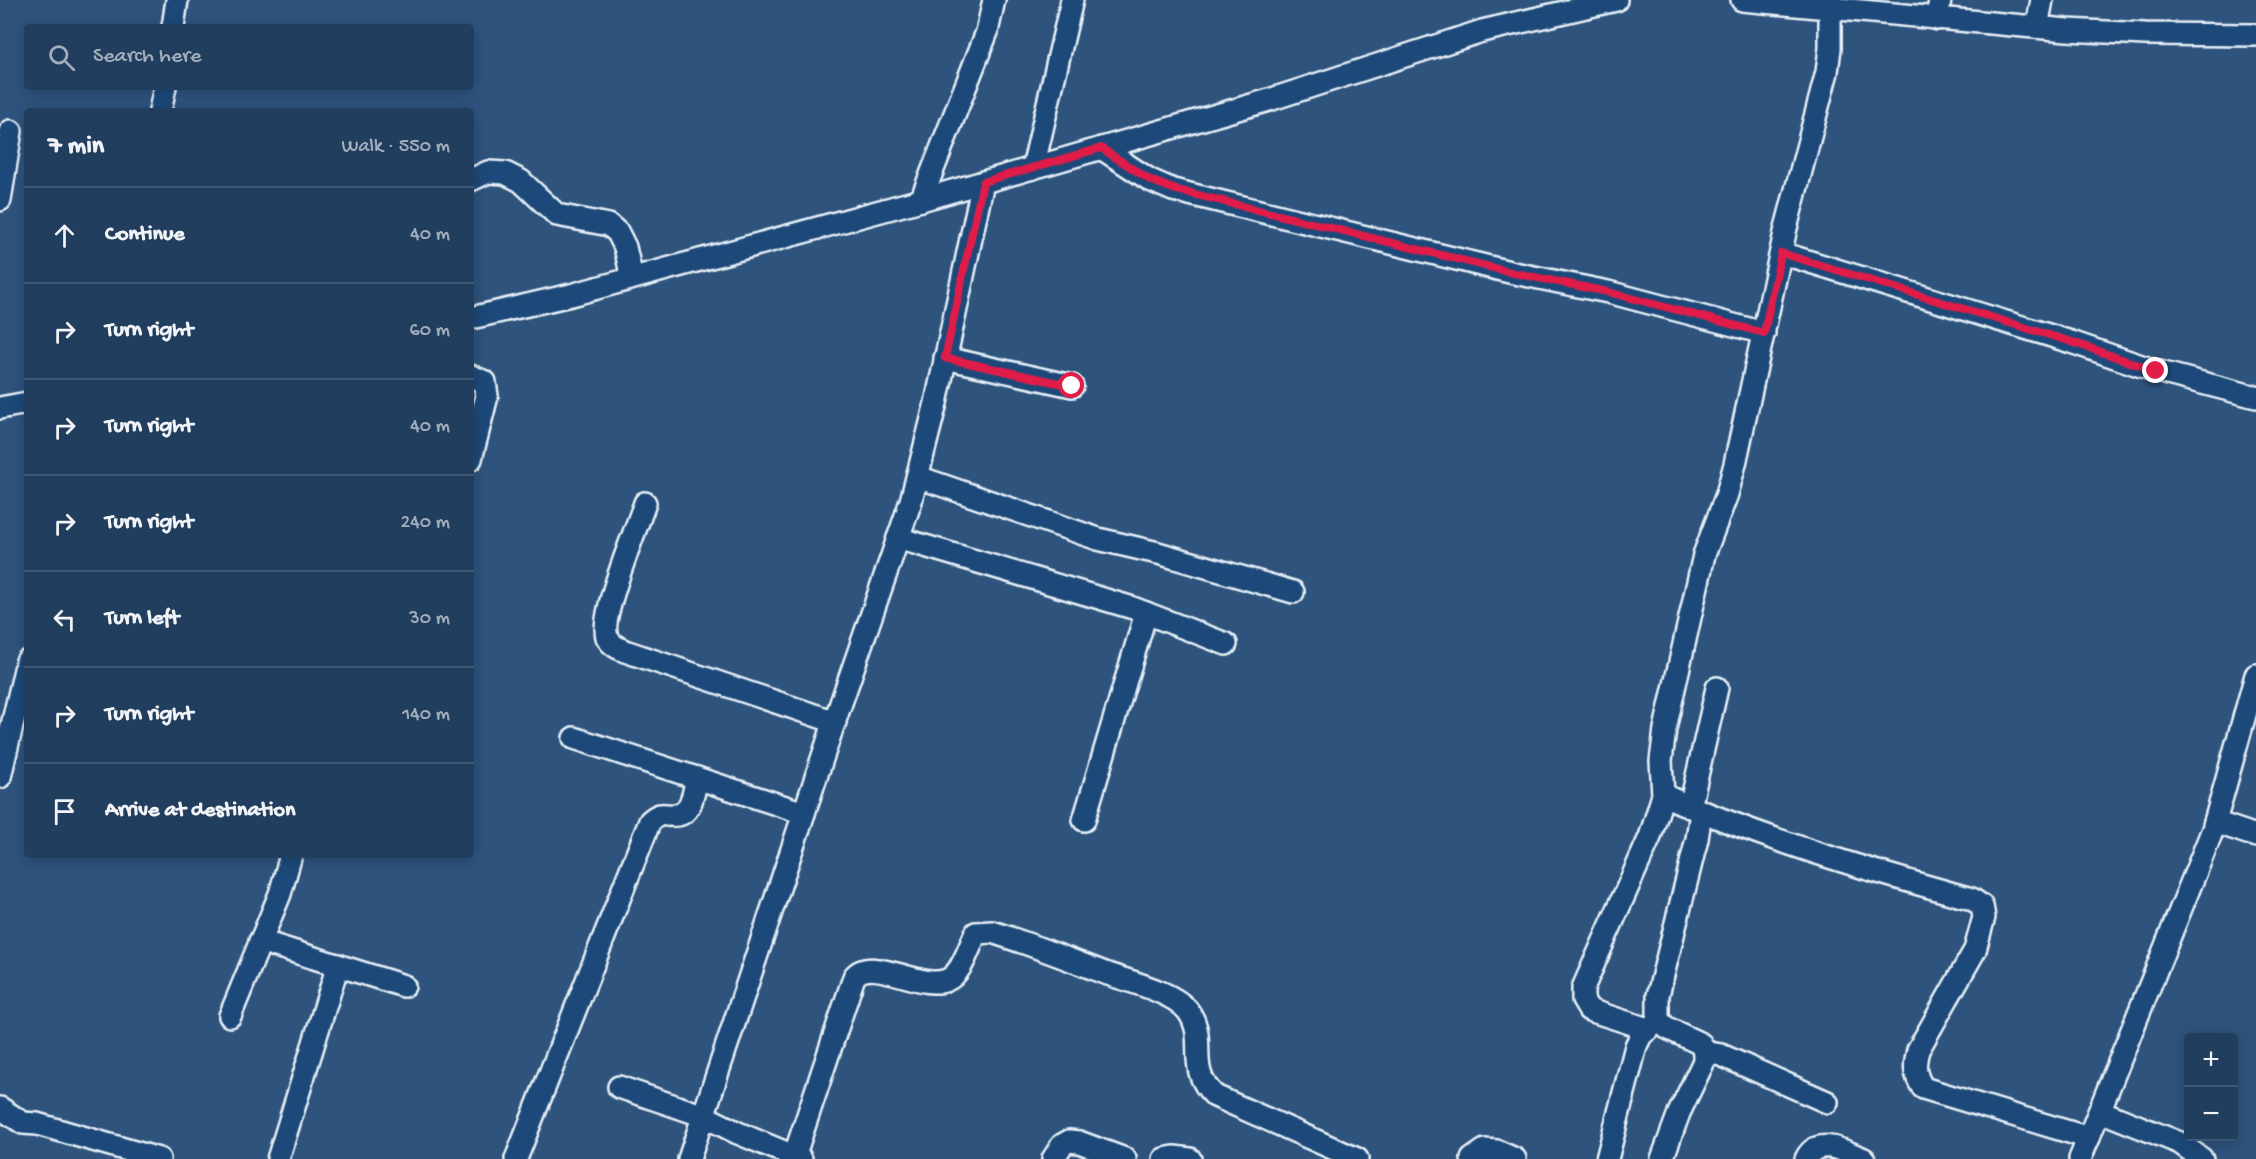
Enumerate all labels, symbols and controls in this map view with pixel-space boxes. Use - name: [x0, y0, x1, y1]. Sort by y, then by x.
- search box: [24, 24, 474, 90]
- icon: search: [45, 41, 78, 74]
- text: Search here: [93, 44, 201, 70]
- text: 7 min: [48, 132, 104, 163]
- text: Walk · 550 m: [341, 136, 450, 159]
- icon: ahead: [48, 219, 81, 252]
- text: Continue: [105, 222, 185, 248]
- text: 40 m: [410, 224, 450, 247]
- icon: right: [48, 315, 81, 348]
- text: Turn right: [105, 318, 193, 344]
- text: 60 m: [410, 320, 450, 343]
- route end: [2142, 357, 2168, 383]
- route start: [1058, 372, 1084, 398]
- icon: right: [48, 411, 81, 444]
- text: Turn right: [105, 414, 193, 440]
- text: 40 m: [410, 416, 450, 439]
- icon: right: [48, 507, 81, 540]
- text: Turn right: [105, 510, 193, 536]
- text: 240 m: [400, 512, 450, 535]
- icon: left: [48, 603, 81, 636]
- text: Turn left: [105, 606, 179, 632]
- text: 30 m: [409, 608, 450, 631]
- icon: right: [48, 699, 81, 732]
- text: Turn right: [105, 702, 193, 728]
- text: 140 m: [402, 704, 450, 727]
- icon: arrive: [48, 795, 81, 828]
- text: Arrive at destination: [105, 798, 295, 824]
- map controls: [2184, 1033, 2238, 1141]
- button: +: [2184, 1033, 2238, 1087]
- button: −: [2184, 1087, 2238, 1141]

